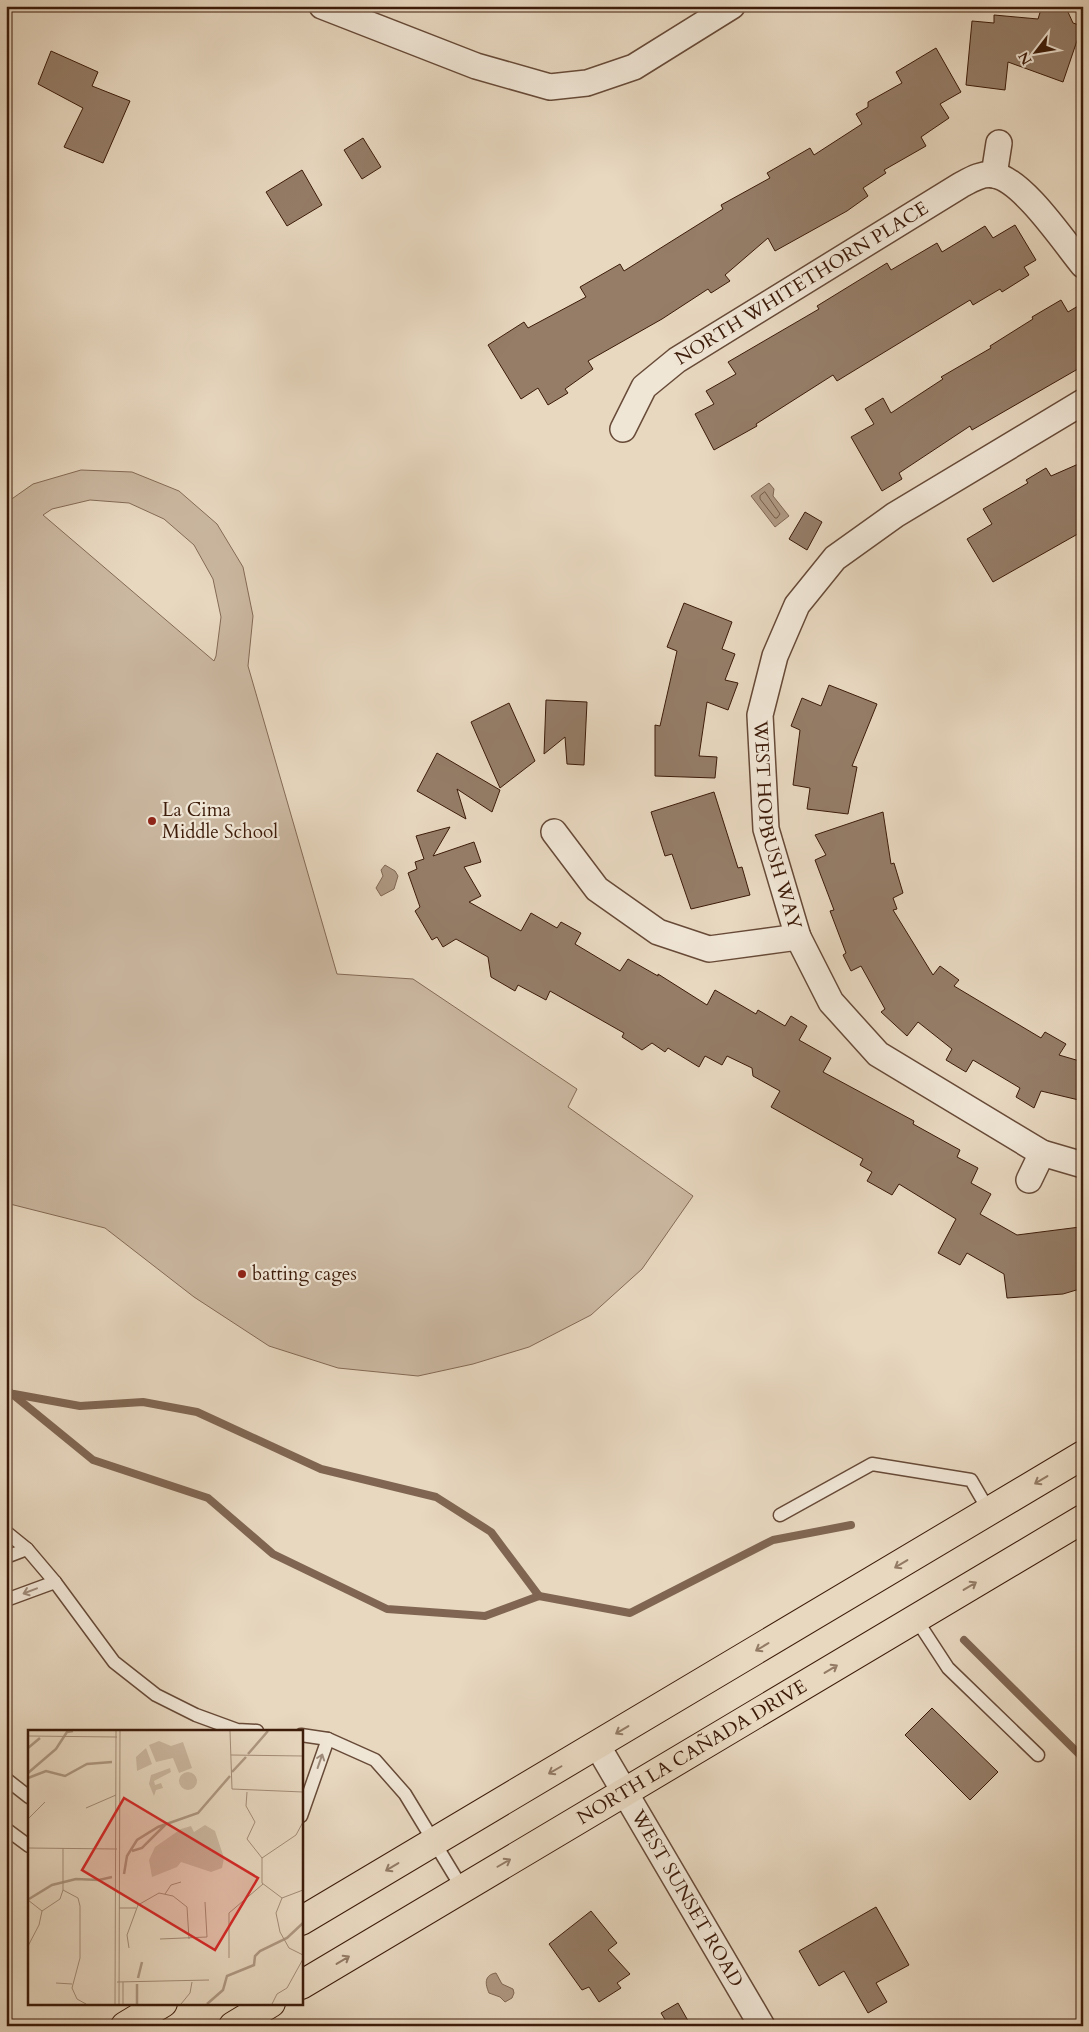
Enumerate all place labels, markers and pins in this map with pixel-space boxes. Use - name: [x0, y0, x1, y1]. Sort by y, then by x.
- place label: La Cima Middle School: [162, 797, 278, 845]
- marker: La Cima Middle School: [146, 815, 158, 827]
- place label: batting cages: [252, 1261, 357, 1287]
- marker: batting cages: [236, 1268, 248, 1280]

